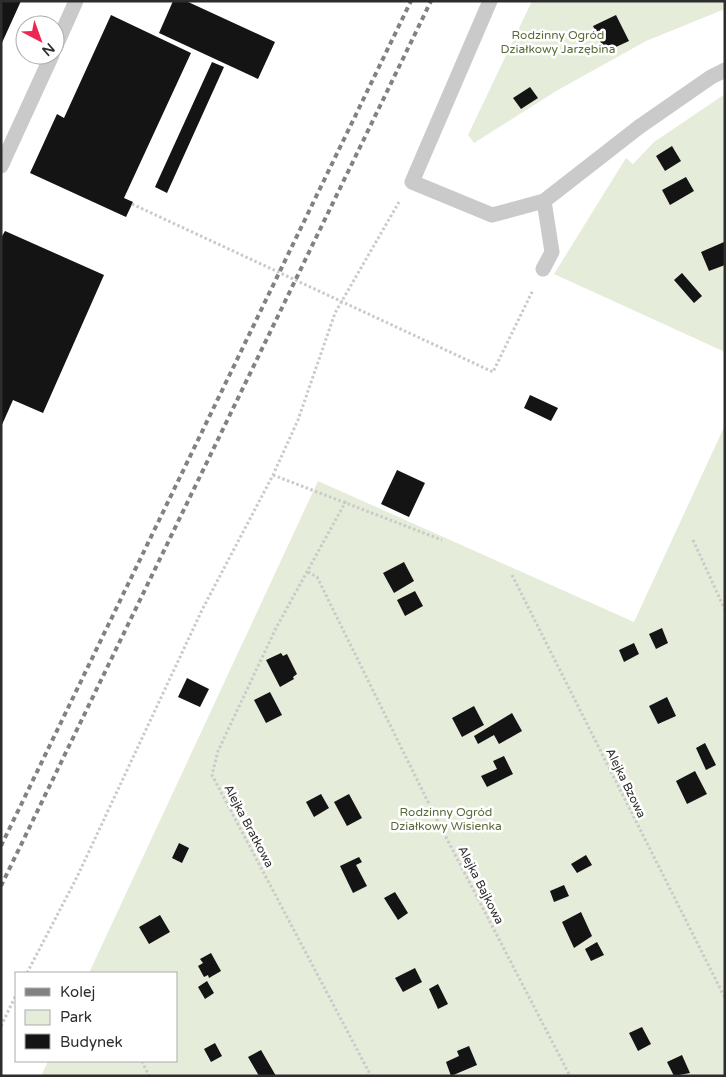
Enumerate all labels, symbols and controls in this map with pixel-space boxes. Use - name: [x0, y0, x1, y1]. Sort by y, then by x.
- north arrow: [15, 15, 65, 65]
- park label: Rodzinny Ogród Działkowy Jarzębina: [501, 28, 615, 56]
- text: N: [38, 39, 58, 60]
- street label: Alejka Bzowa: [603, 746, 649, 820]
- street label: Alejka Bratkowa: [221, 782, 277, 870]
- park label: Rodzinny Ogród Działkowy Wisienka: [390, 805, 502, 833]
- street label: Alejka Bajkowa: [455, 844, 507, 926]
- legend: [15, 972, 178, 1062]
- text: Kolej: [60, 983, 95, 1001]
- text: Park: [60, 1008, 92, 1026]
- text: Budynek: [60, 1033, 123, 1051]

